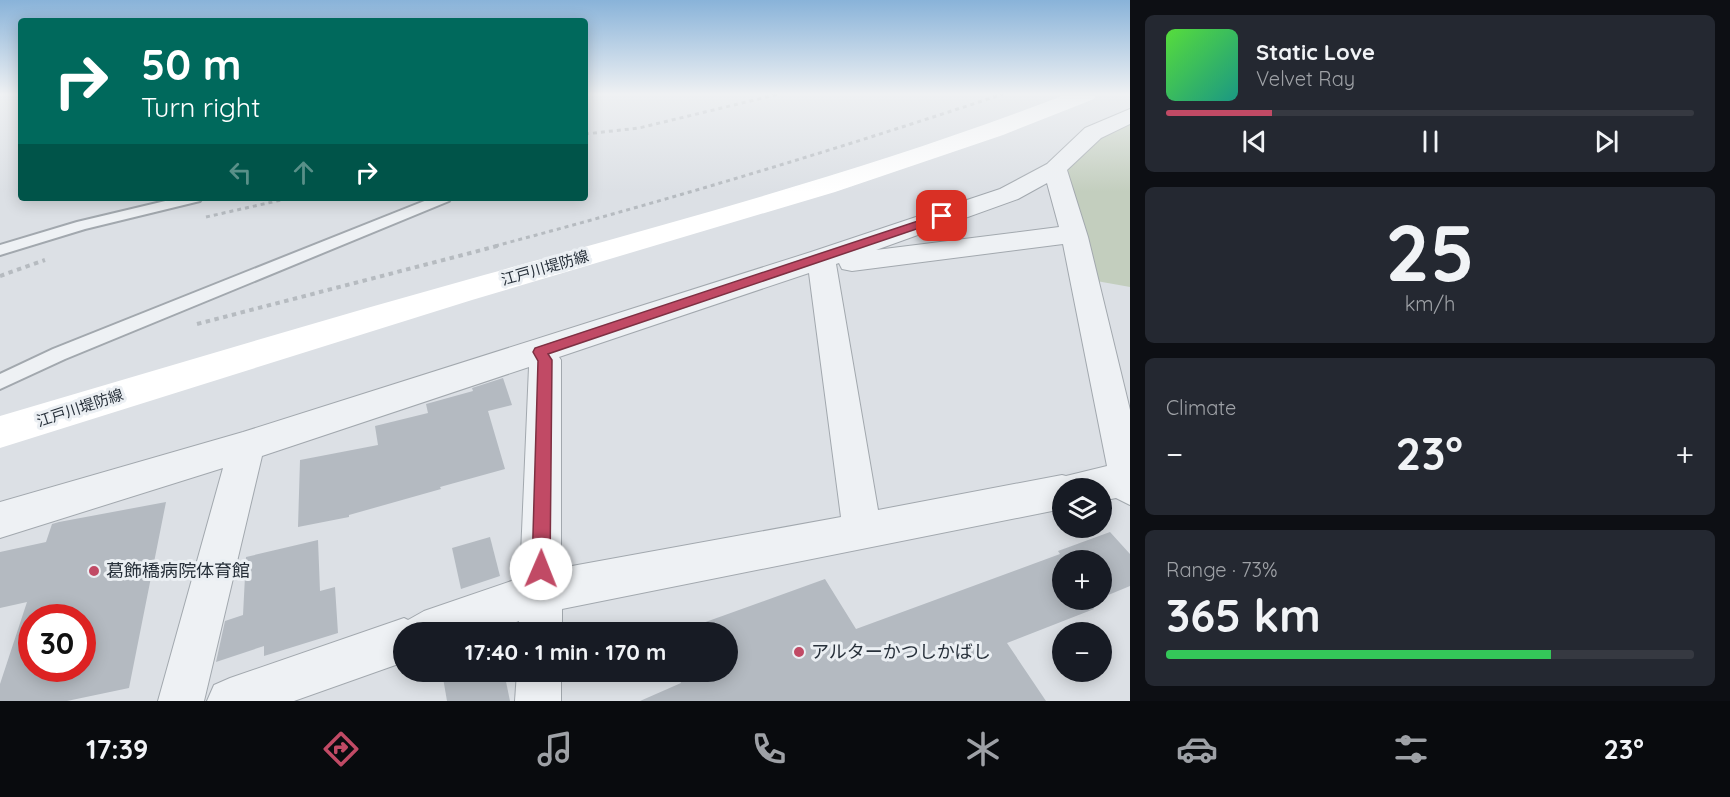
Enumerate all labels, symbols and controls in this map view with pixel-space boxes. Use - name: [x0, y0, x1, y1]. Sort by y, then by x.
- text: 50 m: [141, 38, 241, 91]
- text: Static Love: [1256, 38, 1375, 66]
- icon: right: [42, 42, 120, 120]
- text: Velvet Ray: [1256, 66, 1355, 91]
- text: Turn right: [141, 90, 260, 124]
- icon: previous: [1238, 125, 1271, 158]
- icon: pause: [1414, 125, 1447, 158]
- icon: next: [1590, 125, 1623, 158]
- icon: left: [224, 156, 257, 189]
- icon: ahead: [287, 156, 320, 189]
- icon: right: [350, 156, 383, 189]
- pin: [916, 190, 967, 241]
- icon: arrive: [925, 199, 958, 232]
- text: 25: [1385, 203, 1475, 301]
- street label: 江戸川堤防線: [499, 246, 591, 289]
- text: km/h: [1405, 291, 1455, 316]
- street label: 江戸川堤防線: [34, 385, 126, 430]
- text: Climate: [1166, 395, 1236, 420]
- text: 23°: [1396, 425, 1463, 481]
- text: −: [1166, 433, 1183, 474]
- text: +: [1675, 433, 1694, 474]
- map controls: [1052, 478, 1112, 682]
- button: layers: [1052, 478, 1112, 538]
- position arrow: [509, 537, 573, 601]
- button: +: [1052, 550, 1112, 610]
- text: Range · 73%: [1166, 557, 1278, 582]
- place label: 葛飾橋病院体育館: [106, 559, 250, 582]
- marker: 葛飾橋病院体育館: [87, 564, 101, 578]
- text: 365 km: [1166, 587, 1321, 643]
- speed limit sign: 30: [18, 604, 96, 682]
- button: −: [1052, 622, 1112, 682]
- text: 17:40 · 1 min · 170 m: [465, 638, 666, 666]
- place label: アルターかつしかばし: [811, 640, 991, 663]
- marker: アルターかつしかばし: [792, 645, 806, 659]
- icon: directions: [320, 728, 362, 770]
- icon: music: [534, 728, 576, 770]
- icon: phone: [748, 728, 790, 770]
- icon: climate: [962, 728, 1004, 770]
- icon: car: [1176, 728, 1218, 770]
- icon: filters: [1390, 728, 1432, 770]
- text: 17:39: [86, 732, 148, 766]
- text: 23°: [1603, 732, 1644, 766]

